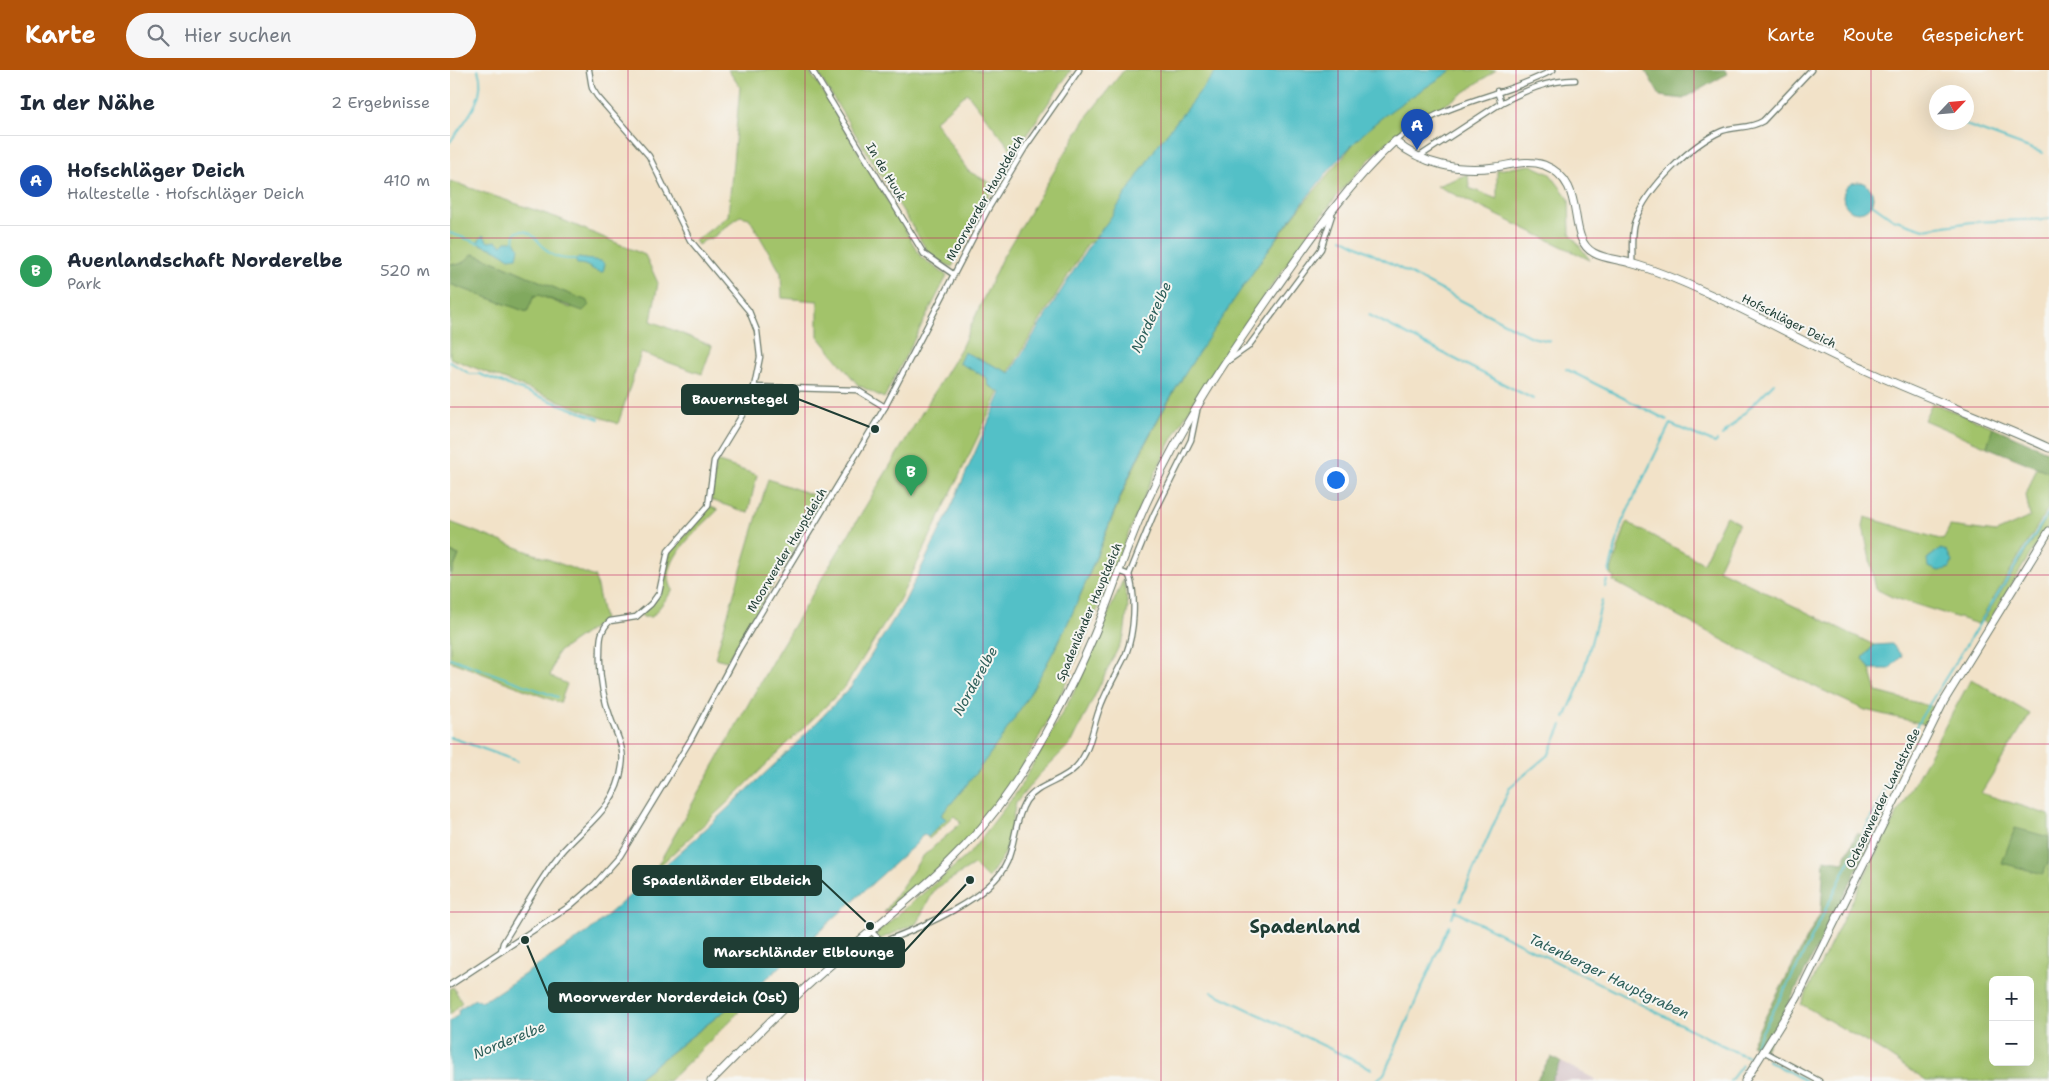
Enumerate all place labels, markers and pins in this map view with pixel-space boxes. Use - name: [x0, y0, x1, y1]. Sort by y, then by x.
- pin: A: [1401, 109, 1433, 150]
- callout: Bauernstegel: [682, 385, 798, 414]
- pin: B: [895, 455, 927, 496]
- callout: Spadenländer Elbdeich: [633, 866, 821, 895]
- callout: Marschländer Elblounge: [704, 938, 904, 967]
- callout: Moorwerder Norderdeich (Ost): [549, 983, 798, 1012]

